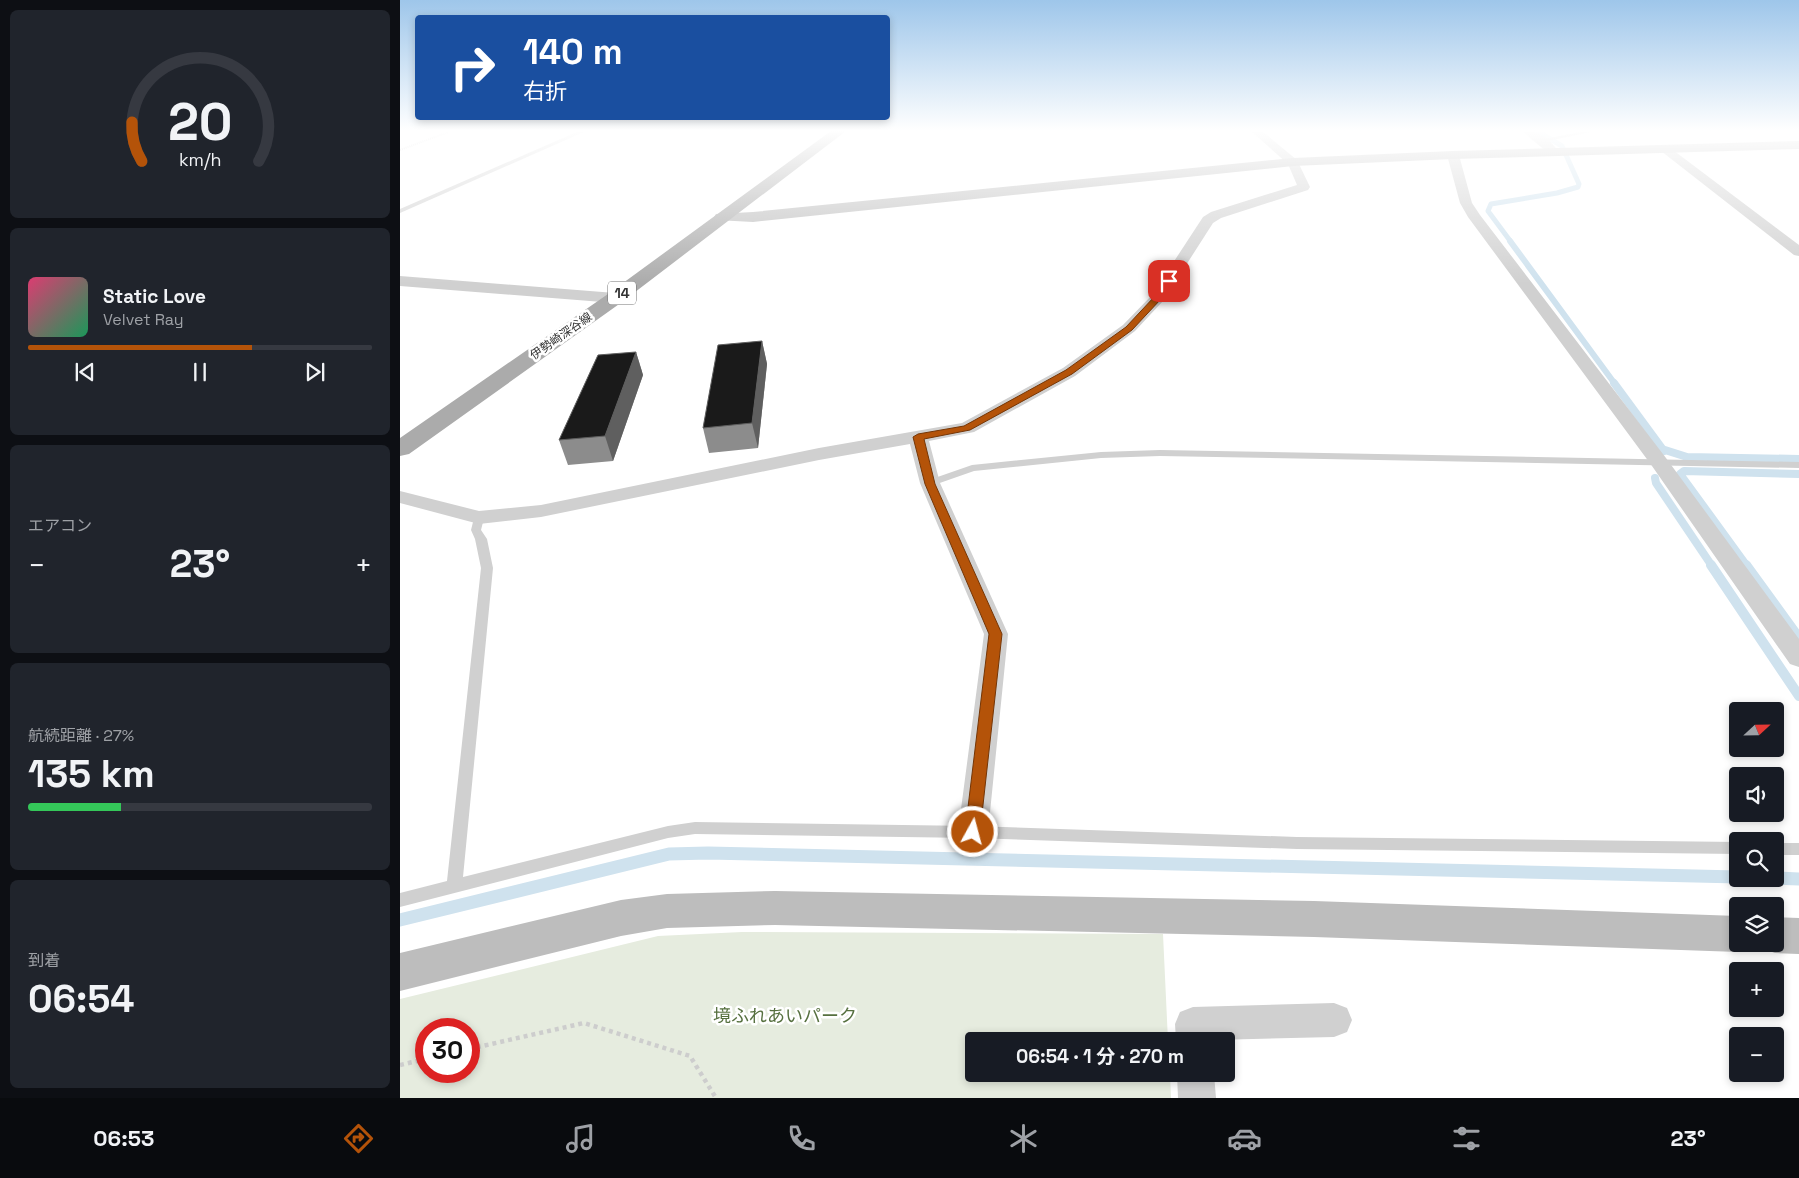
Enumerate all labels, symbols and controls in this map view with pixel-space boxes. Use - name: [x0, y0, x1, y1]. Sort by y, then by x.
- text: 140 m: [523, 30, 623, 74]
- icon: right: [440, 35, 505, 100]
- text: 右折: [523, 77, 567, 105]
- text: 20: [168, 89, 232, 155]
- text: km/h: [179, 148, 221, 171]
- pin: [1148, 260, 1190, 302]
- icon: arrive: [1155, 267, 1183, 295]
- road number: 14: [608, 282, 636, 304]
- text: Static Love: [103, 284, 206, 309]
- text: Velvet Ray: [103, 309, 184, 330]
- street label: 伊勢崎深谷線: [527, 309, 595, 363]
- icon: previous: [71, 358, 99, 386]
- icon: pause: [186, 358, 214, 386]
- icon: next: [301, 358, 329, 386]
- text: エアコン: [28, 515, 92, 536]
- text: 23°: [170, 540, 230, 588]
- text: −: [28, 547, 45, 583]
- text: +: [355, 547, 372, 583]
- north arrow: [1729, 702, 1784, 758]
- map controls: [1729, 702, 1784, 1082]
- text: 航続距離 · 27%: [28, 725, 134, 746]
- text: 135 km: [28, 750, 155, 798]
- button: sound: [1729, 767, 1784, 822]
- position arrow: [946, 805, 998, 857]
- button: search: [1729, 832, 1784, 887]
- button: layers: [1729, 897, 1784, 952]
- text: 到着: [28, 950, 60, 971]
- button: +: [1729, 962, 1784, 1017]
- text: 06:54: [28, 975, 134, 1023]
- park label: 境ふれあいパーク: [713, 1004, 857, 1027]
- speed limit sign: 30: [415, 1018, 480, 1083]
- button: −: [1729, 1027, 1784, 1082]
- text: 06:54 · 1 分 · 270 m: [1016, 1044, 1184, 1069]
- icon: directions: [341, 1121, 376, 1156]
- icon: music: [563, 1121, 598, 1156]
- icon: phone: [784, 1121, 819, 1156]
- icon: climate: [1006, 1121, 1041, 1156]
- icon: car: [1227, 1121, 1262, 1156]
- icon: filters: [1449, 1121, 1484, 1156]
- text: 06:53: [93, 1124, 154, 1152]
- text: 23°: [1671, 1124, 1706, 1152]

